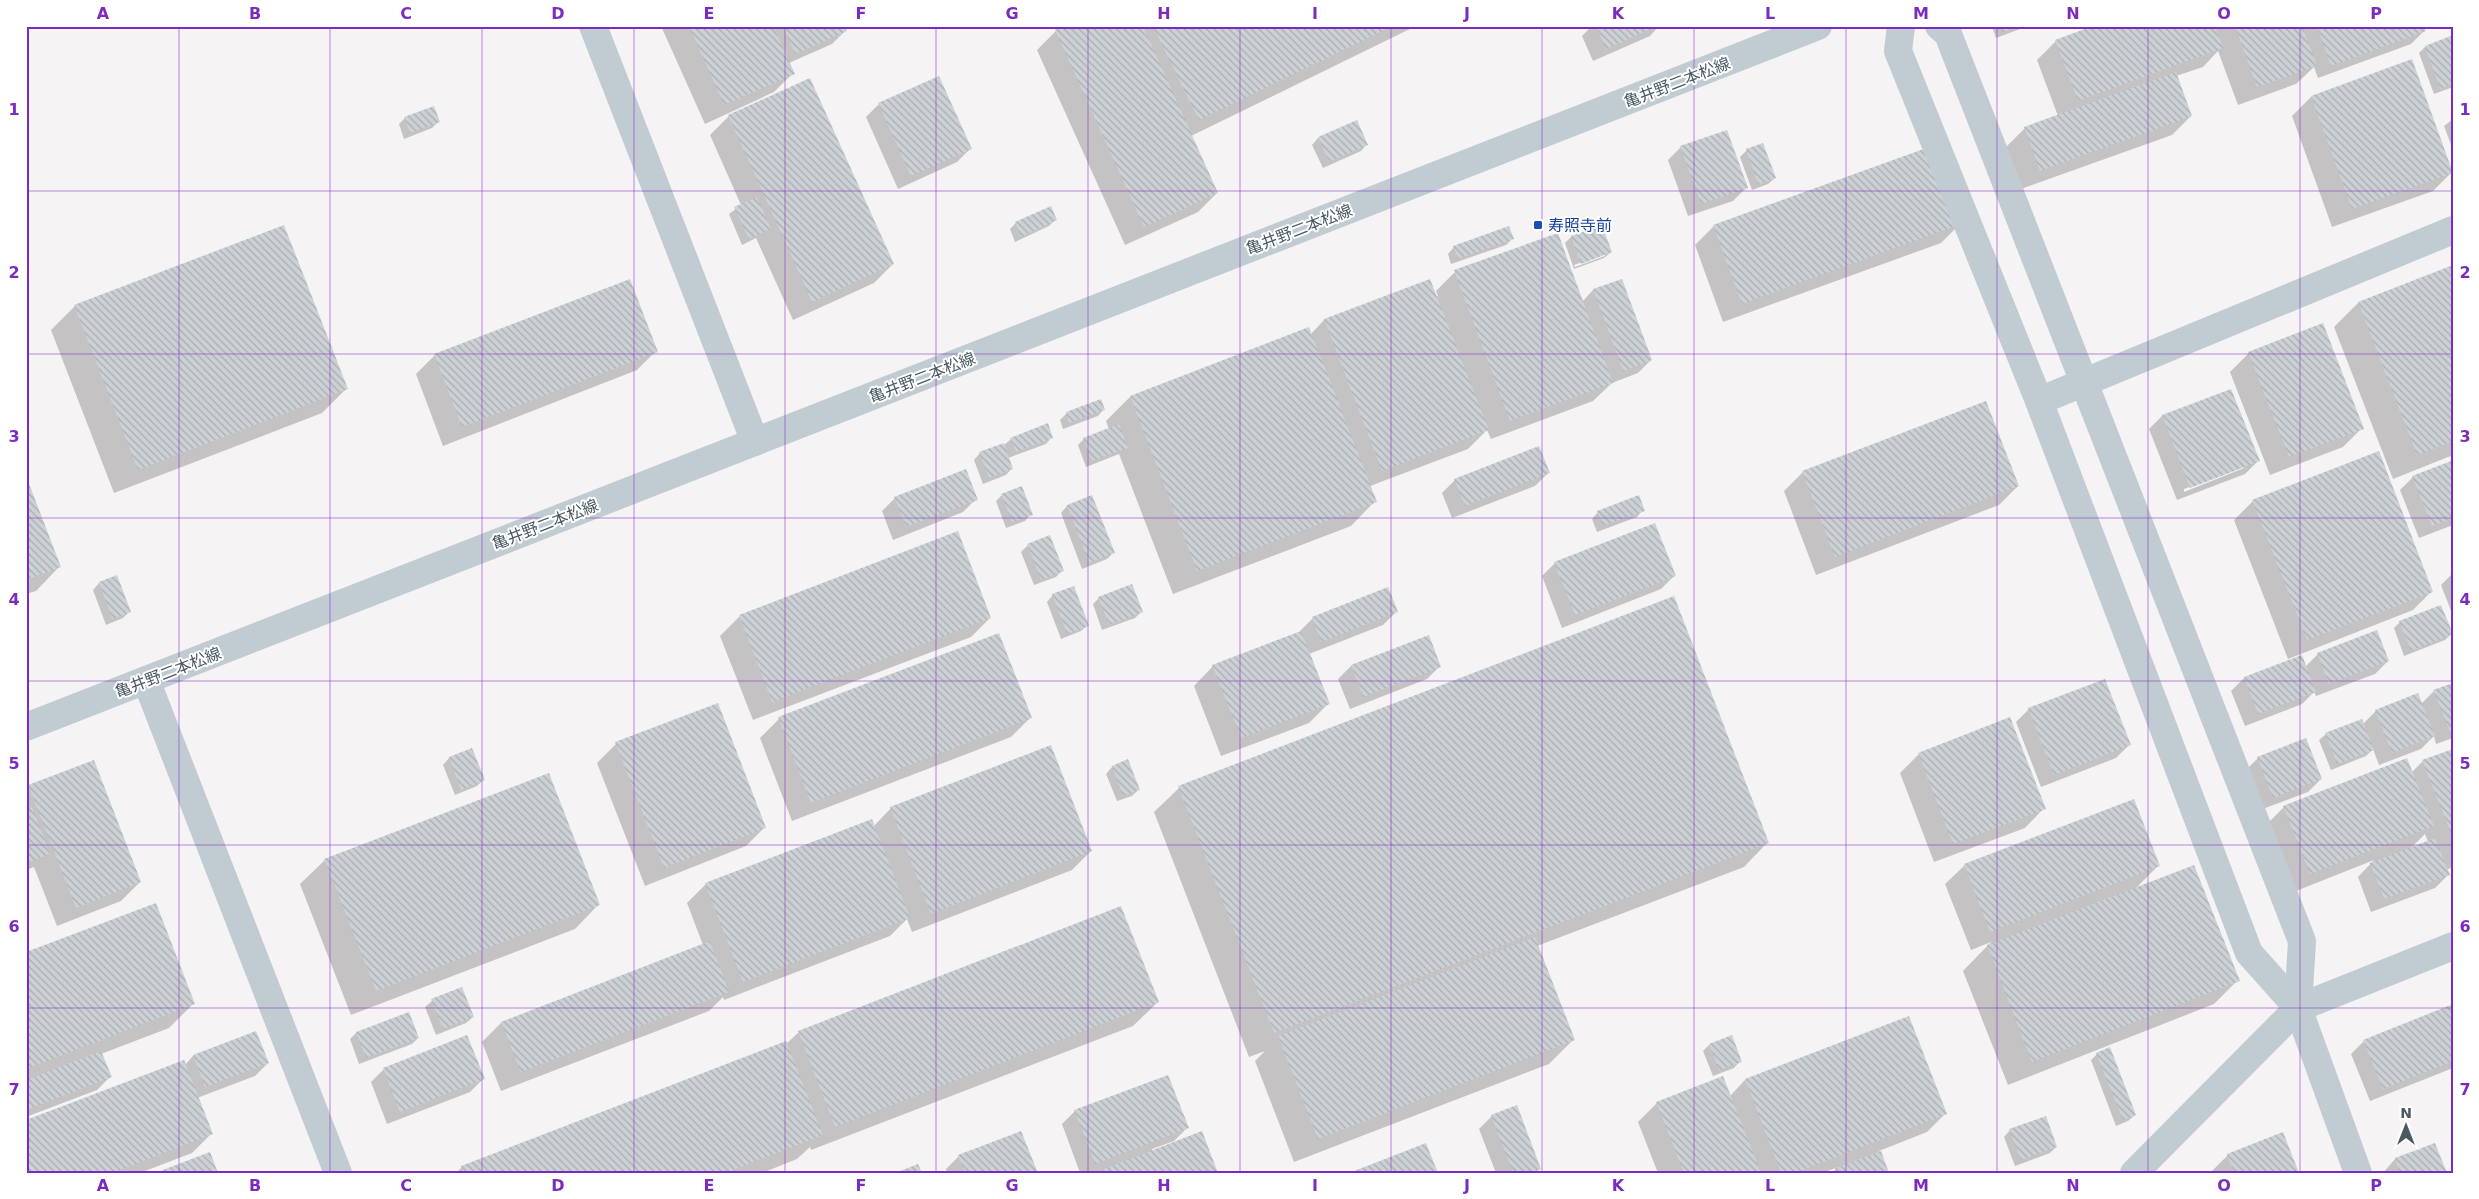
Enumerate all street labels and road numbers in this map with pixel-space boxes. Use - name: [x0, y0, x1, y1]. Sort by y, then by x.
- street label: 亀井野二本松線: [1621, 54, 1733, 111]
- street label: 亀井野二本松線: [1243, 201, 1355, 258]
- street label: 亀井野二本松線: [866, 349, 978, 406]
- street label: 亀井野二本松線: [489, 496, 601, 553]
- street label: 亀井野二本松線: [112, 644, 224, 701]

